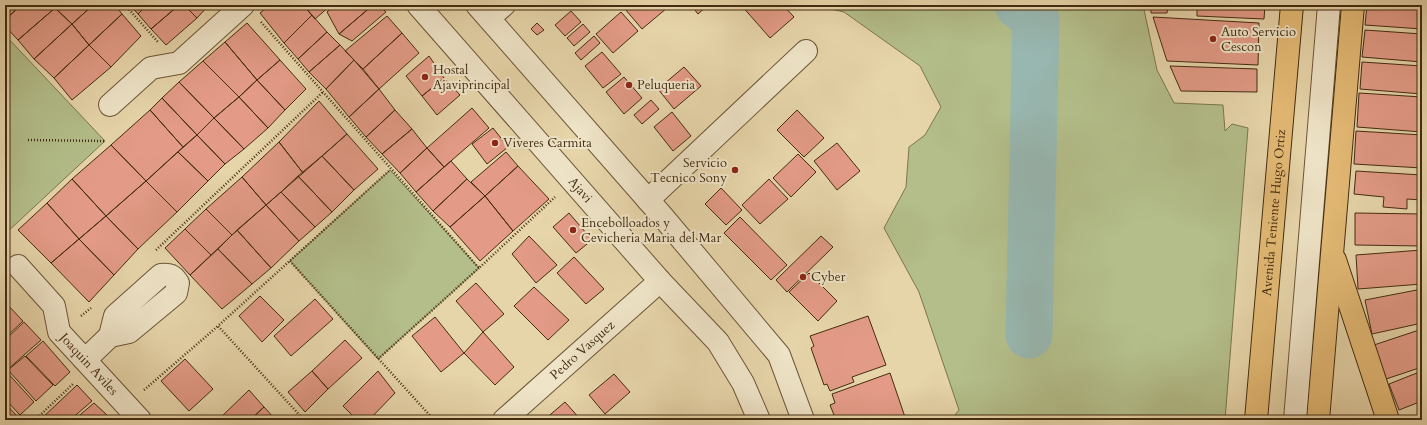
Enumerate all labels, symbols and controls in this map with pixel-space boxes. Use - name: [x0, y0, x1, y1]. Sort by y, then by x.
- place label: Auto Servicio Cescon: [1221, 23, 1296, 56]
- marker: Auto Servicio Cescon: [1208, 34, 1218, 44]
- place label: Hostal Ajaviprincipal: [433, 61, 511, 94]
- marker: Hostal Ajaviprincipal: [420, 72, 430, 82]
- place label: Peluqueria: [637, 76, 695, 94]
- marker: Peluqueria: [624, 80, 634, 90]
- street label: Avenida Teniente Hugo Ortiz: [1258, 128, 1290, 297]
- place label: Viveres Carmita: [503, 134, 592, 152]
- marker: Viveres Carmita: [490, 138, 500, 148]
- place label: Servicio Tecnico Sony: [650, 154, 727, 187]
- marker: Servicio Tecnico Sony: [730, 165, 740, 175]
- street label: Ajavi: [564, 173, 597, 207]
- place label: Encebolloados y Cevicheria Maria del Mar: [581, 214, 721, 247]
- marker: Encebolloados y Cevicheria Maria del Mar: [568, 225, 578, 235]
- place label: Cyber: [811, 268, 846, 286]
- marker: Cyber: [798, 272, 808, 282]
- street label: Pedro Vasquez: [546, 316, 619, 384]
- street label: Joaquin Aviles: [54, 328, 122, 399]

